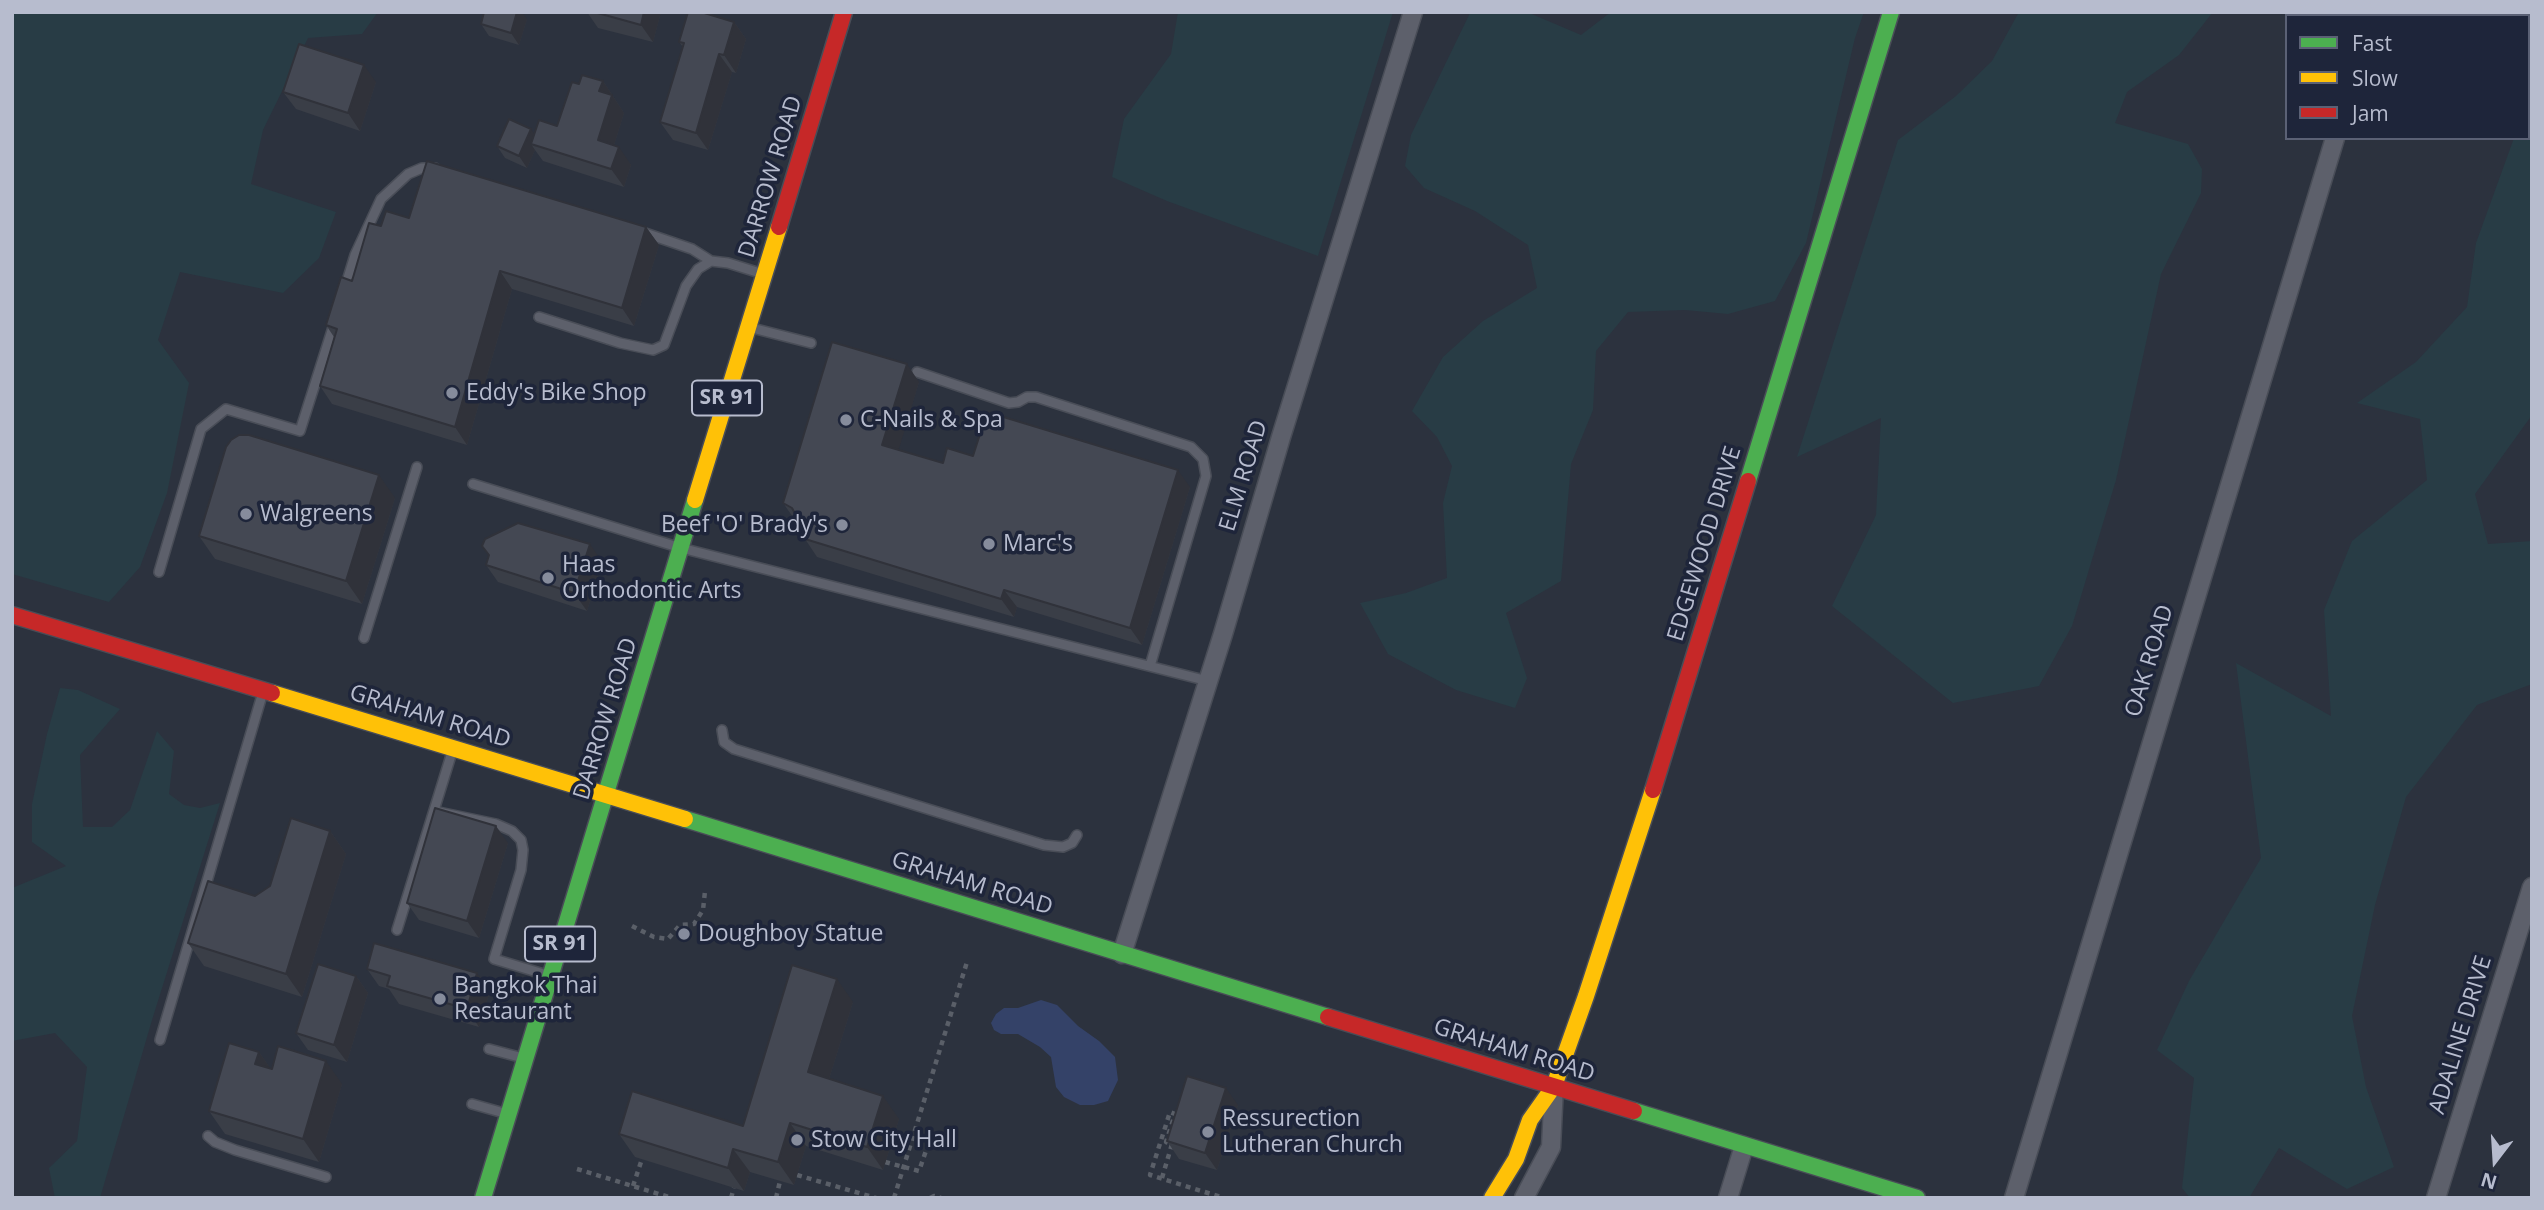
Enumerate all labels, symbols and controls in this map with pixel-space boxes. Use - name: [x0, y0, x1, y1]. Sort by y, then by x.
- legend: [2285, 14, 2530, 140]
- text: Fast: [2352, 29, 2392, 57]
- text: Slow: [2352, 64, 2398, 92]
- street label: DARROW ROAD: [733, 93, 809, 261]
- text: Jam: [2352, 99, 2389, 127]
- place label: Eddy's Bike Shop: [466, 379, 647, 407]
- road number: SR 91: [692, 380, 762, 416]
- marker: Eddy's Bike Shop: [444, 385, 460, 401]
- place label: C-Nails & Spa: [860, 406, 1003, 434]
- marker: C-Nails & Spa: [838, 412, 854, 428]
- street label: ELM ROAD: [1214, 417, 1274, 535]
- street label: EDGEWOOD DRIVE: [1662, 443, 1748, 645]
- place label: Walgreens: [260, 500, 373, 528]
- marker: Walgreens: [238, 506, 254, 522]
- place label: Beef 'O' Brady's: [661, 511, 828, 539]
- marker: Beef 'O' Brady's: [834, 517, 850, 533]
- place label: Marc's: [1003, 530, 1073, 558]
- marker: Marc's: [981, 536, 997, 552]
- place label: Haas Orthodontic Arts: [562, 551, 742, 605]
- marker: Haas Orthodontic Arts: [540, 570, 556, 586]
- street label: OAK ROAD: [2120, 602, 2180, 720]
- street label: DARROW ROAD: [568, 635, 644, 803]
- street label: GRAHAM ROAD: [346, 679, 514, 755]
- street label: GRAHAM ROAD: [888, 846, 1056, 922]
- place label: Doughboy Statue: [698, 920, 883, 948]
- road number: SR 91: [525, 926, 595, 962]
- marker: Doughboy Statue: [676, 926, 692, 942]
- street label: ADALINE DRIVE: [2424, 953, 2498, 1117]
- place label: Bangkok Thai Restaurant: [454, 972, 598, 1026]
- marker: Bangkok Thai Restaurant: [432, 991, 448, 1007]
- street label: GRAHAM ROAD: [1430, 1013, 1598, 1089]
- place label: Ressurection Lutheran Church: [1222, 1105, 1403, 1159]
- marker: Ressurection Lutheran Church: [1200, 1124, 1216, 1140]
- place label: Stow City Hall: [811, 1126, 957, 1154]
- north arrow: [2460, 1126, 2530, 1196]
- marker: Stow City Hall: [789, 1132, 805, 1148]
- text: N: [2478, 1166, 2500, 1196]

